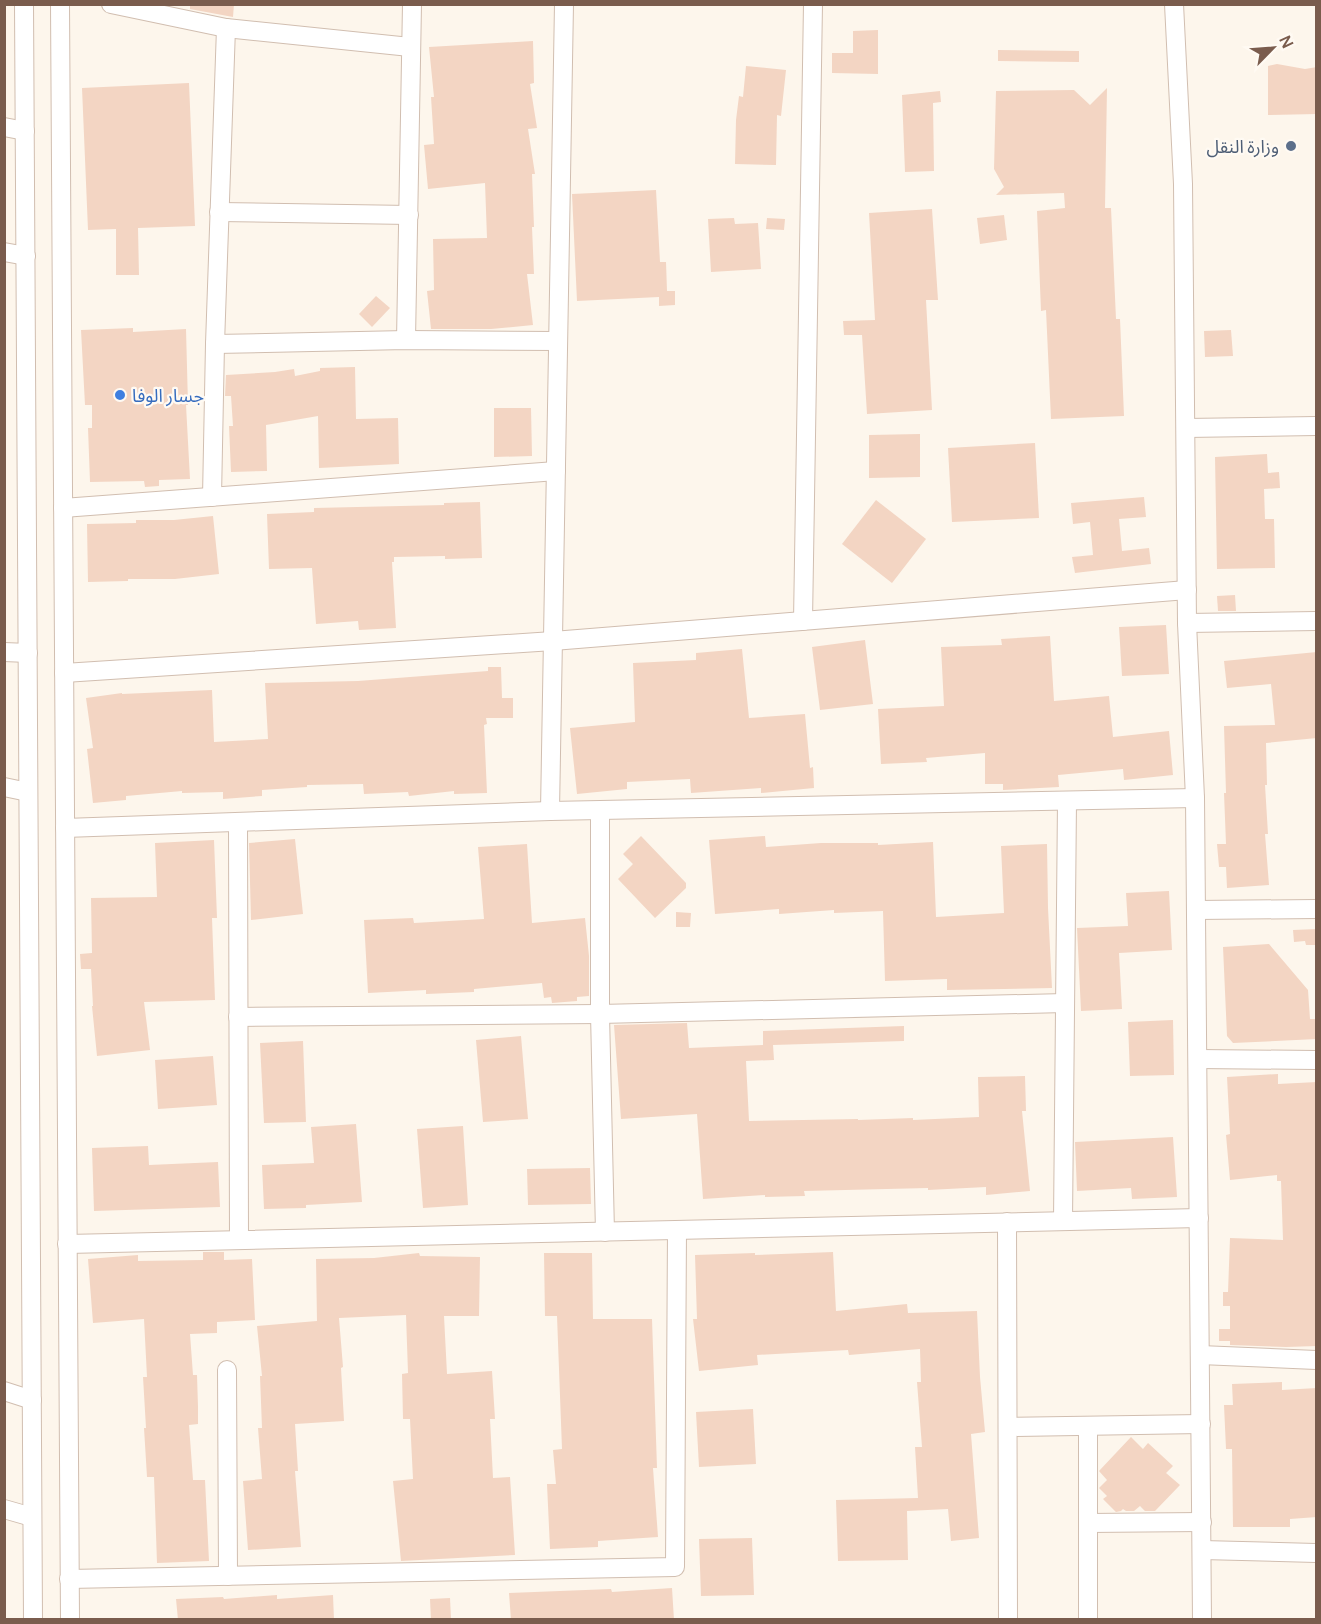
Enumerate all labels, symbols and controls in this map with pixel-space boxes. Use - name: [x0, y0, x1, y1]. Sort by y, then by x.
- north arrow: [1243, 18, 1303, 78]
- text: N: [1274, 32, 1299, 52]
- place label: وزارة النقل: [1207, 134, 1279, 158]
- marker: وزارة النقل: [1284, 139, 1298, 153]
- place label: جسار الوفا: [132, 383, 204, 407]
- marker: جسار الوفا: [113, 388, 127, 402]

